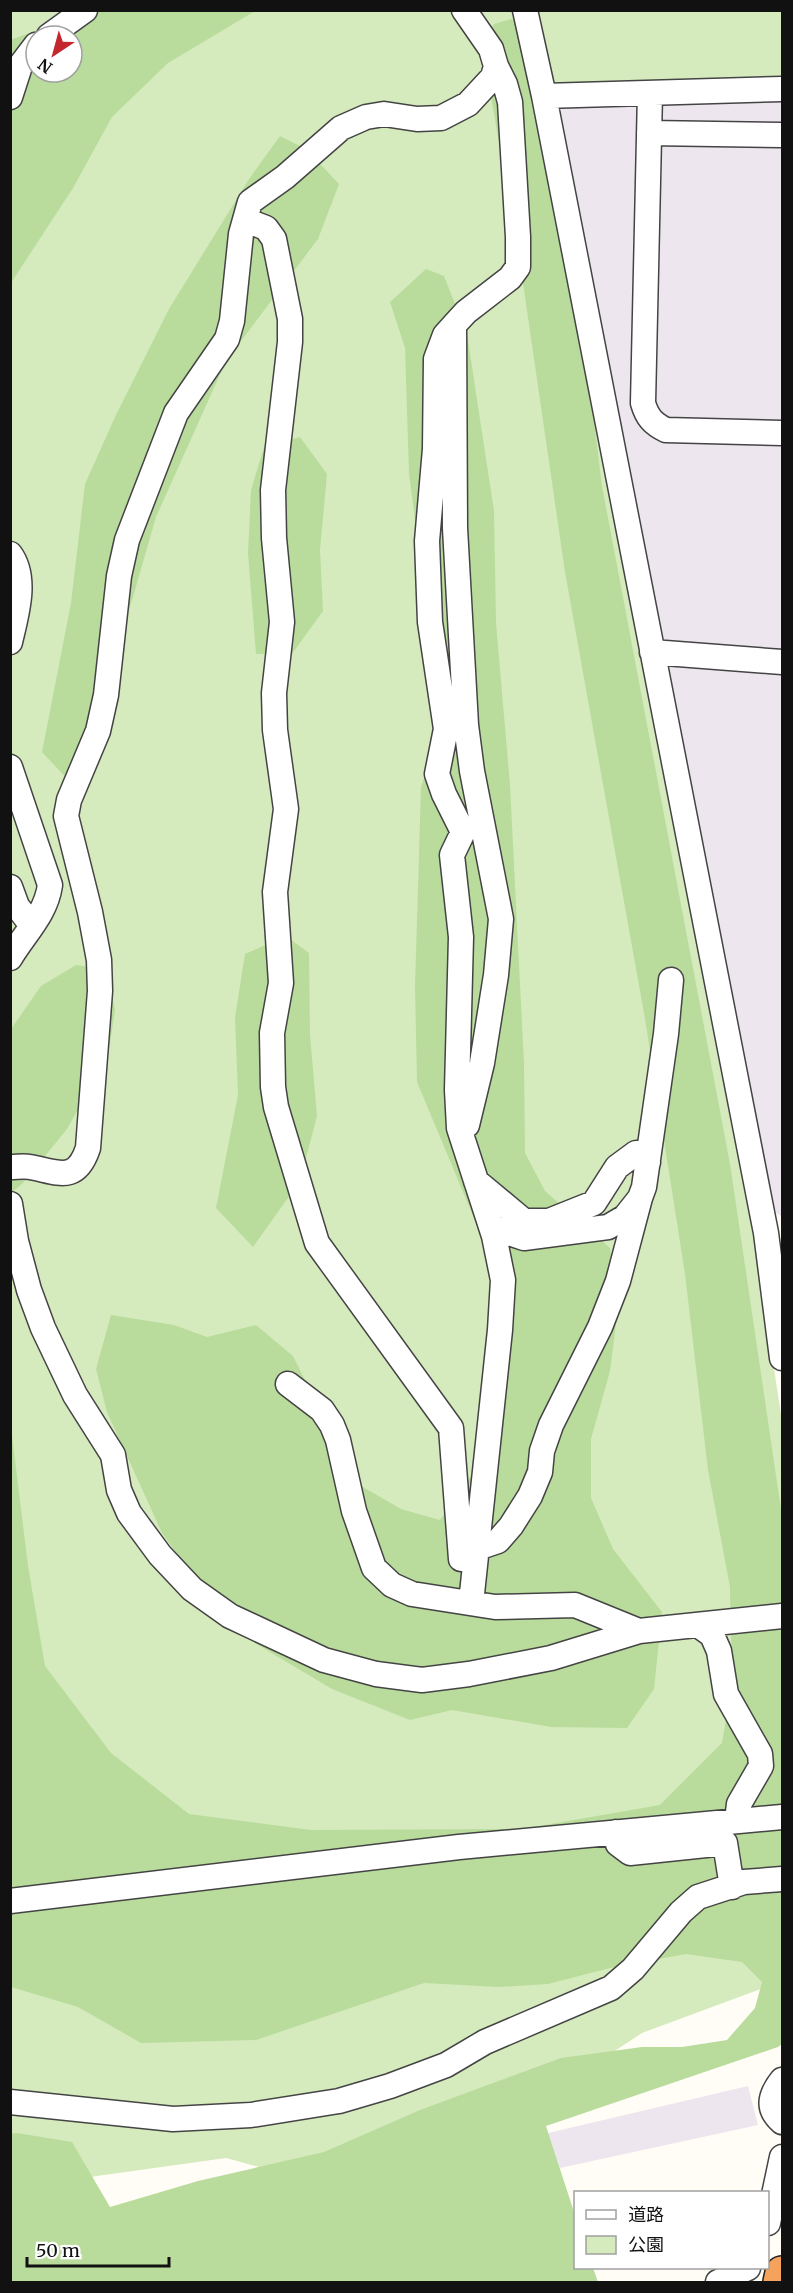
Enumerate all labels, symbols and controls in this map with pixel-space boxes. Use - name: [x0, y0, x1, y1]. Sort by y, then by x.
- north arrow: [24, 24, 84, 84]
- text: N: [34, 54, 56, 78]
- legend: [574, 2191, 769, 2269]
- text: 道路: [628, 2203, 664, 2226]
- scale bar: [27, 2230, 170, 2268]
- text: 公園: [628, 2233, 664, 2256]
- text: 50 m: [36, 2239, 80, 2262]

